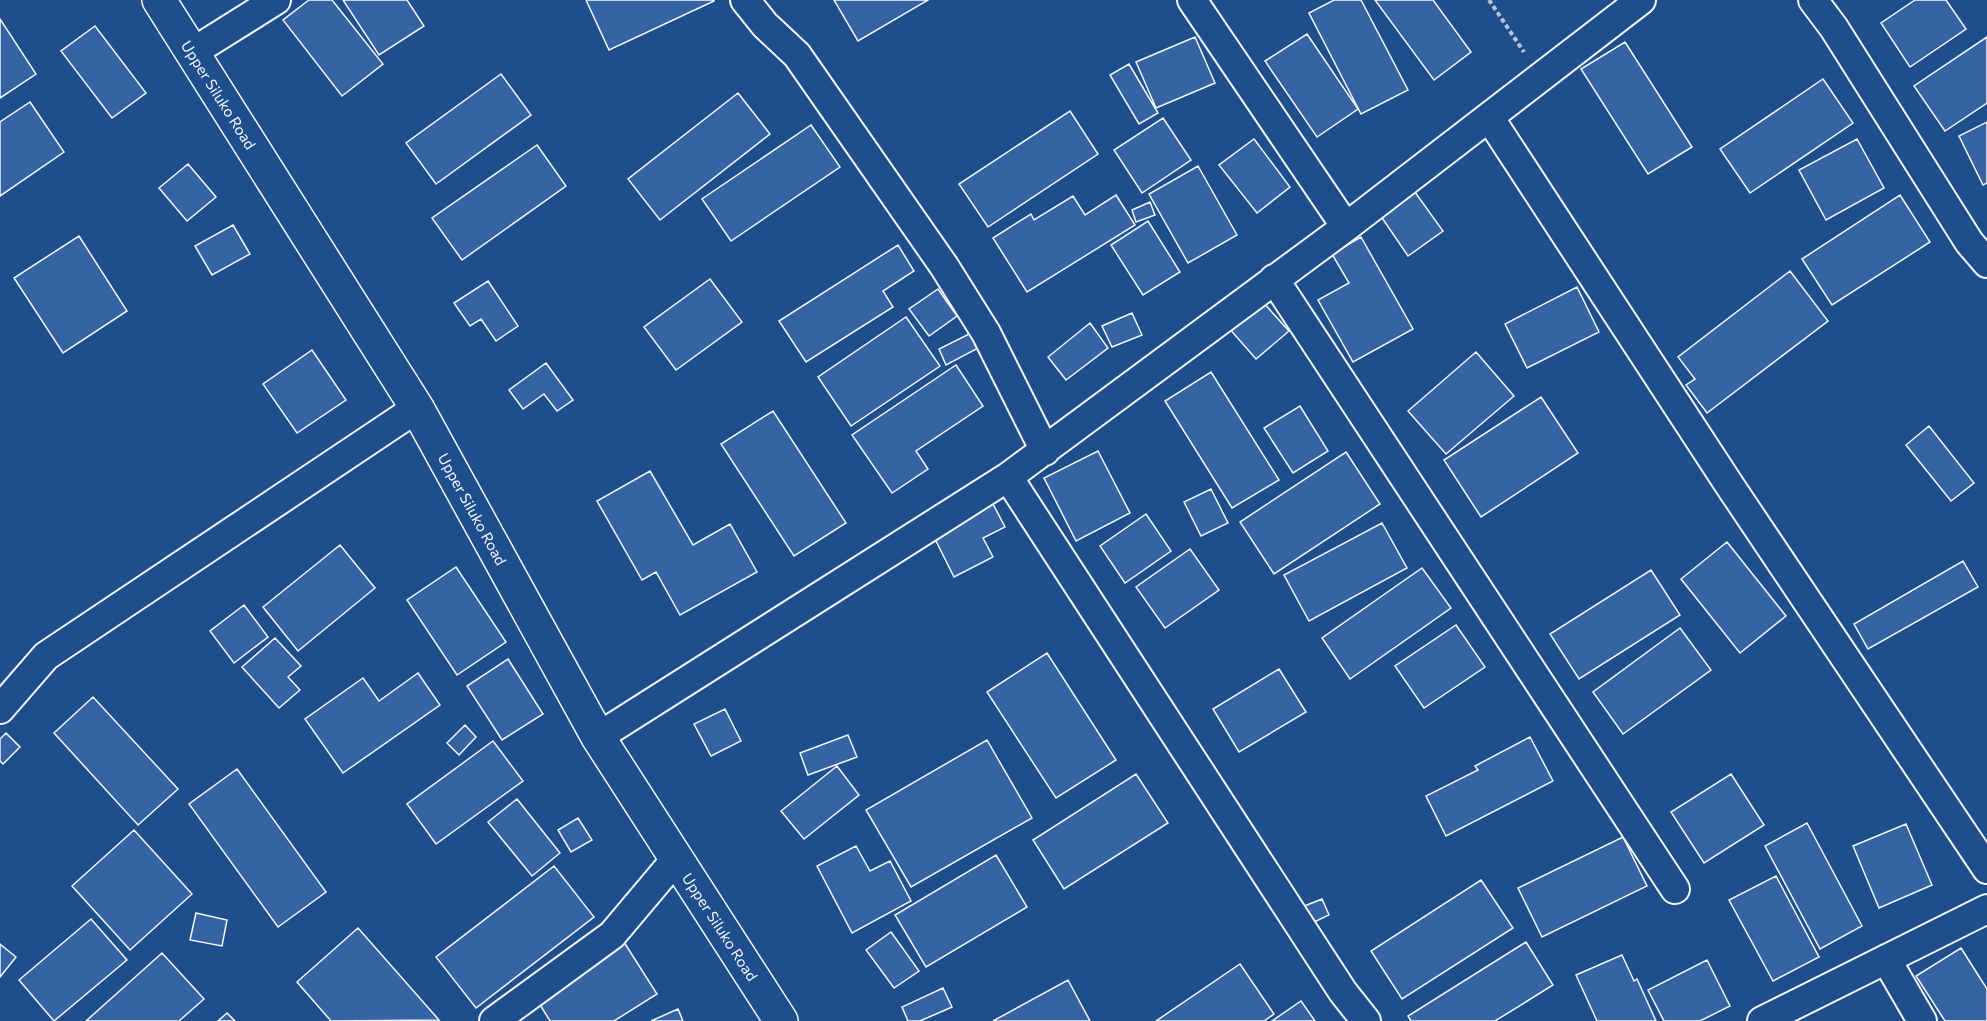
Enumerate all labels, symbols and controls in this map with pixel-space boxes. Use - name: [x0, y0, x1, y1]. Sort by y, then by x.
- street label: Upper Siluko Road: [178, 37, 260, 152]
- street label: Upper Siluko Road: [435, 450, 511, 568]
- street label: Upper Siluko Road: [679, 869, 762, 984]

